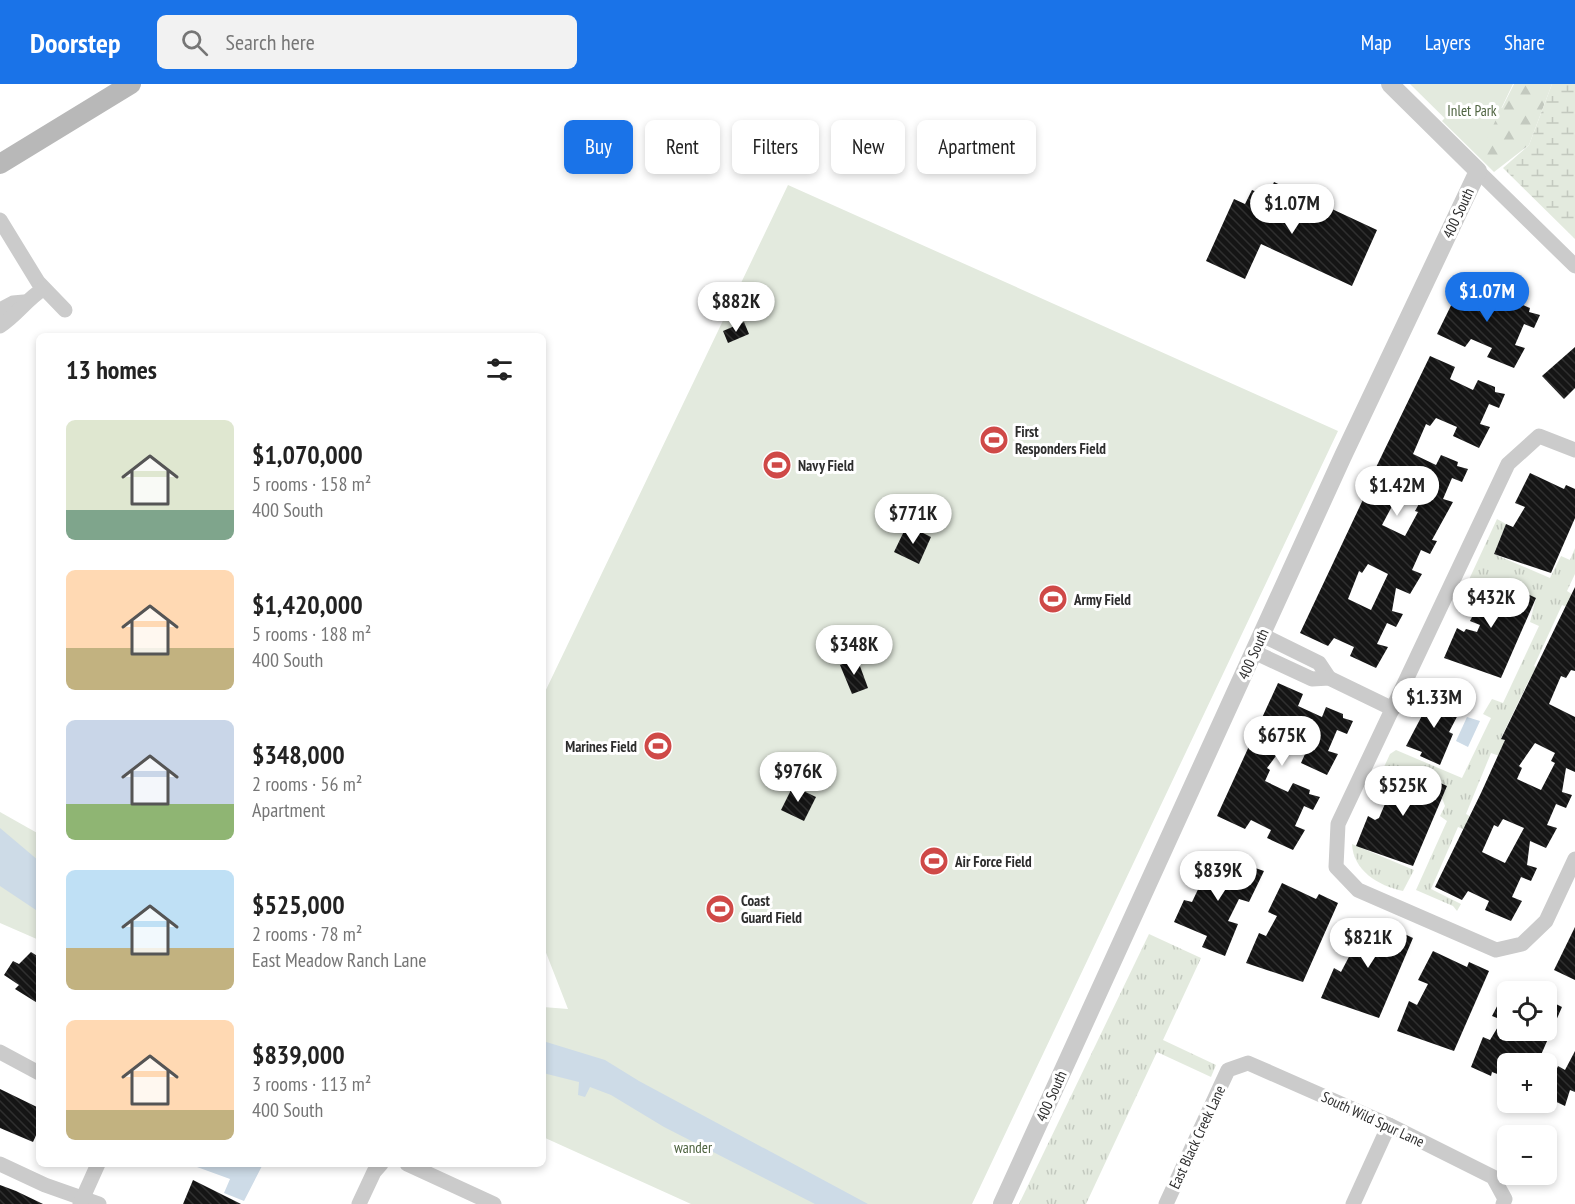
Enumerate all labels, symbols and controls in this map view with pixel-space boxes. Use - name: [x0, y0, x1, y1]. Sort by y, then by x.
- search box: [157, 15, 577, 69]
- text: Doorstep: [30, 24, 121, 61]
- icon: search: [178, 26, 211, 59]
- text: Search here: [226, 28, 315, 56]
- text: Map: [1361, 29, 1392, 56]
- text: Layers: [1425, 29, 1471, 56]
- text: Share: [1504, 29, 1545, 56]
- park label: Inlet Park: [1447, 101, 1497, 120]
- chip: Buy: [564, 120, 633, 174]
- chip: Rent: [645, 120, 720, 174]
- chip: Filters: [732, 120, 819, 174]
- chip: New: [831, 120, 905, 174]
- chip: Apartment: [917, 120, 1036, 174]
- pin: $1.07M: [1243, 184, 1341, 235]
- street label: 400 South: [1438, 185, 1478, 241]
- text: $1.07M: [1264, 190, 1320, 216]
- pin: $1.07M: [1438, 272, 1536, 323]
- text: $1.07M: [1459, 278, 1515, 304]
- pin: $882K: [694, 282, 778, 333]
- text: $882K: [712, 288, 760, 314]
- text: 13 homes: [66, 353, 157, 386]
- icon: filters: [483, 353, 516, 386]
- place label: First Responders Field: [1015, 422, 1106, 458]
- sports icon: First Responders Field: [978, 424, 1010, 456]
- text: $1,070,000: [252, 438, 363, 471]
- icon: home: [114, 444, 186, 516]
- sports icon: Navy Field: [761, 449, 793, 481]
- place label: Navy Field: [798, 456, 854, 475]
- pin: $1.42M: [1348, 466, 1446, 517]
- text: 5 rooms · 158 m²: [252, 471, 371, 497]
- text: $1.42M: [1369, 472, 1425, 498]
- pin: $771K: [871, 494, 955, 545]
- text: 400 South: [252, 497, 323, 523]
- text: $771K: [889, 500, 937, 526]
- pin: $432K: [1449, 578, 1533, 629]
- sports icon: Army Field: [1037, 583, 1069, 615]
- text: $432K: [1467, 584, 1515, 610]
- text: $1,420,000: [252, 588, 363, 621]
- place label: Army Field: [1073, 590, 1131, 609]
- icon: home: [114, 594, 186, 666]
- text: 5 rooms · 188 m²: [252, 621, 371, 647]
- pin: $348K: [812, 625, 896, 676]
- street label: 400 South: [1233, 626, 1273, 682]
- text: $348K: [830, 631, 878, 657]
- text: 400 South: [252, 647, 323, 673]
- pin: $1.33M: [1385, 678, 1483, 729]
- text: $1.33M: [1406, 684, 1462, 710]
- pin: $675K: [1240, 716, 1324, 767]
- text: $675K: [1258, 722, 1306, 748]
- sports icon: Marines Field: [642, 730, 674, 762]
- place label: Marines Field: [565, 737, 637, 756]
- text: $348,000: [252, 738, 345, 771]
- icon: home: [114, 744, 186, 816]
- pin: $976K: [756, 752, 840, 803]
- text: $976K: [774, 758, 822, 784]
- pin: $525K: [1361, 766, 1445, 817]
- text: 2 rooms · 56 m²: [252, 771, 362, 797]
- text: $525K: [1379, 772, 1427, 798]
- text: Apartment: [252, 797, 325, 823]
- sports icon: Air Force Field: [918, 845, 950, 877]
- pin: $839K: [1176, 851, 1260, 902]
- place label: Air Force Field: [954, 852, 1032, 871]
- text: $839K: [1194, 857, 1242, 883]
- text: $525,000: [252, 888, 345, 921]
- place label: Coast Guard Field: [741, 891, 802, 927]
- sports icon: Coast Guard Field: [704, 893, 736, 925]
- icon: home: [114, 894, 186, 966]
- pin: $821K: [1326, 918, 1410, 969]
- text: 2 rooms · 78 m²: [252, 921, 362, 947]
- text: $821K: [1344, 924, 1392, 950]
- text: East Meadow Ranch Lane: [252, 947, 426, 973]
- map controls: [1497, 981, 1557, 1185]
- button: locate: [1497, 981, 1557, 1041]
- text: $839,000: [252, 1038, 345, 1071]
- icon: home: [114, 1044, 186, 1116]
- button: +: [1497, 1053, 1557, 1113]
- street label: 400 South: [1031, 1068, 1071, 1124]
- text: 3 rooms · 113 m²: [252, 1071, 371, 1097]
- street label: East Black Creek Lane: [1165, 1082, 1229, 1192]
- street label: South Wild Spur Lane: [1319, 1087, 1427, 1151]
- text: 400 South: [252, 1097, 323, 1123]
- button: −: [1497, 1125, 1557, 1185]
- park label: wander: [674, 1138, 713, 1157]

